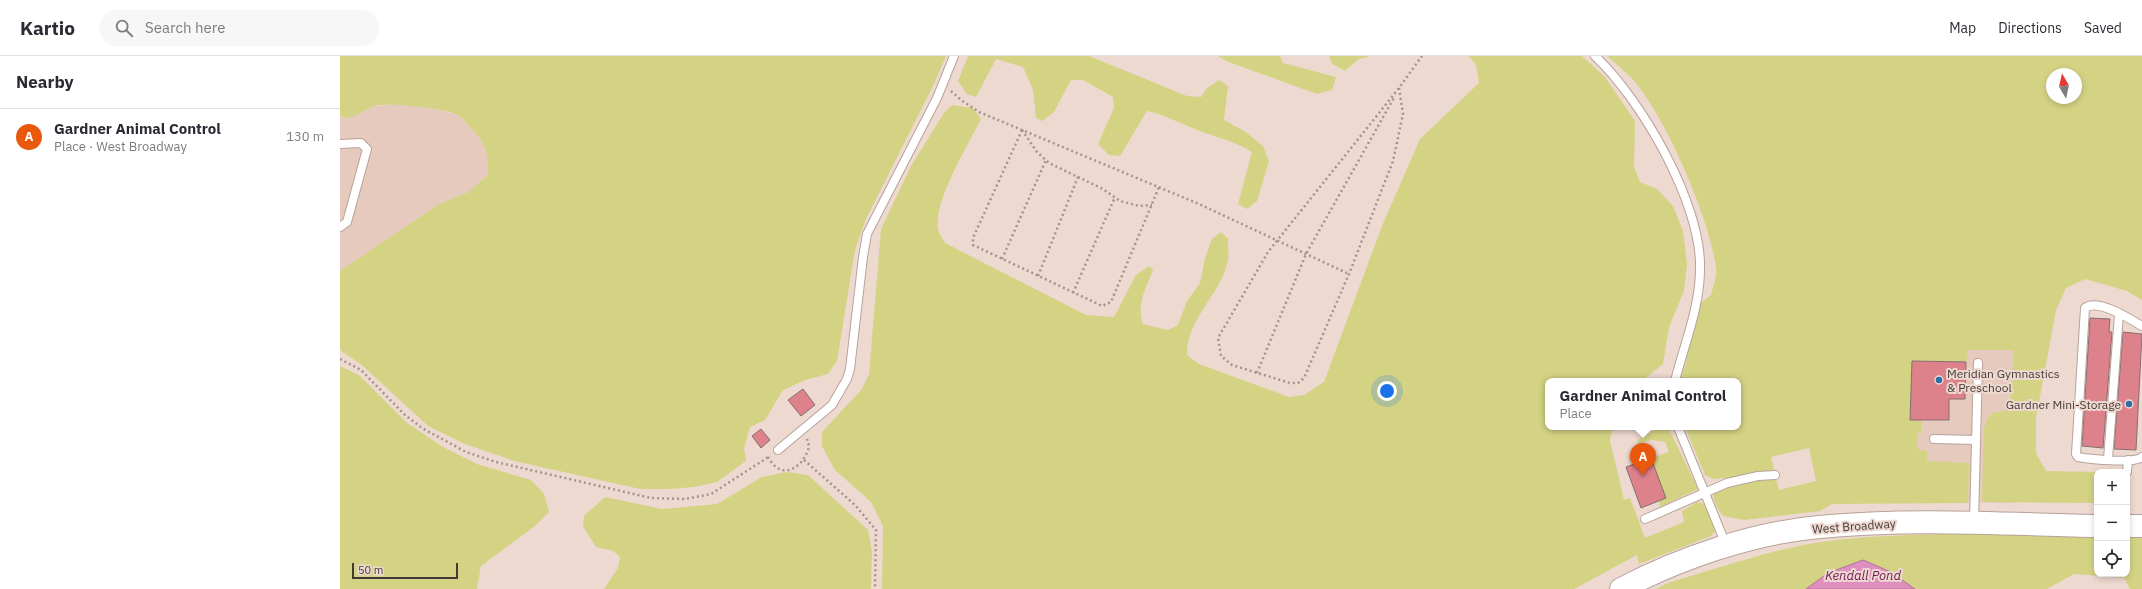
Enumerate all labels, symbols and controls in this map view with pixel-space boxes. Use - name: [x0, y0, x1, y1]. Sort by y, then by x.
- search box: [99, 10, 379, 46]
- text: Kartio: [20, 16, 75, 40]
- icon: search: [113, 17, 135, 39]
- text: Search here: [145, 18, 225, 37]
- text: Map: [1949, 19, 1976, 37]
- text: Directions: [1998, 19, 2062, 37]
- text: Saved: [2084, 19, 2122, 37]
- north arrow: [2046, 68, 2082, 104]
- text: Nearby: [16, 71, 74, 93]
- text: Gardner Animal Control: [54, 119, 221, 138]
- text: A: [25, 128, 33, 145]
- text: 130 m: [286, 128, 324, 145]
- text: Place · West Broadway: [54, 138, 187, 155]
- place label: Meridian Gymnastics & Preschool: [1947, 366, 2060, 395]
- marker: Meridian Gymnastics & Preschool: [1934, 375, 1944, 385]
- popup: [1545, 378, 1741, 430]
- your location: [1377, 381, 1397, 401]
- text: Gardner Animal Control: [1560, 386, 1726, 405]
- place label: Gardner Mini-Storage: [2006, 397, 2121, 412]
- marker: Gardner Mini-Storage: [2124, 399, 2134, 409]
- text: Place: [1560, 405, 1592, 422]
- pin: A: [1630, 443, 1656, 476]
- map controls: [2094, 469, 2130, 577]
- button: +: [2094, 469, 2130, 505]
- button: −: [2094, 505, 2130, 541]
- street label: West Broadway: [1812, 516, 1896, 536]
- button: locate: [2094, 541, 2130, 577]
- scale bar: [352, 561, 458, 580]
- text: 50 m: [358, 563, 383, 577]
- water label: Kendall Pond: [1825, 567, 1901, 584]

